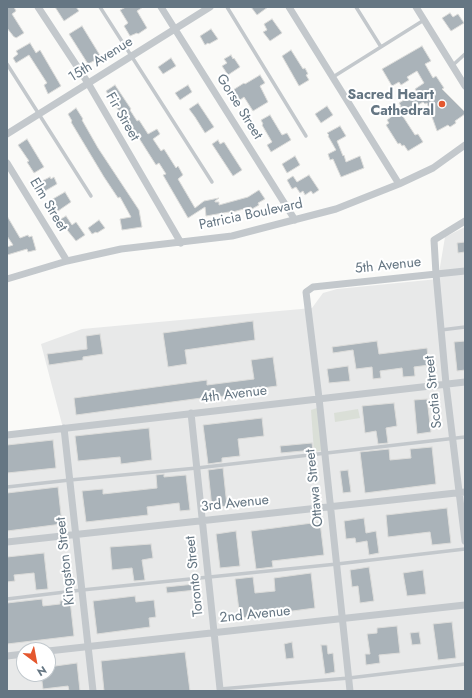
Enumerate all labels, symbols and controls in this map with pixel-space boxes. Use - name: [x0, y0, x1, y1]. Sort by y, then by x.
- street label: 15th Avenue: [66, 34, 136, 86]
- street label: Gorse Street: [212, 71, 266, 143]
- place label: Sacred Heart Cathedral: [348, 88, 434, 120]
- street label: Fir Street: [101, 90, 143, 144]
- marker: Sacred Heart Cathedral: [437, 99, 447, 109]
- street label: Elm Street: [25, 175, 71, 235]
- street label: Patricia Boulevard: [198, 196, 304, 234]
- street label: 5th Avenue: [354, 254, 422, 278]
- street label: Scotia Street: [422, 355, 446, 429]
- street label: 4th Avenue: [200, 383, 268, 407]
- street label: Ottawa Street: [303, 448, 327, 528]
- street label: 3rd Avenue: [200, 492, 270, 516]
- street label: Kingston Street: [53, 516, 79, 606]
- street label: Toronto Street: [182, 535, 208, 617]
- street label: 2nd Avenue: [219, 603, 291, 627]
- north arrow: [16, 642, 56, 682]
- text: N: [34, 662, 50, 680]

